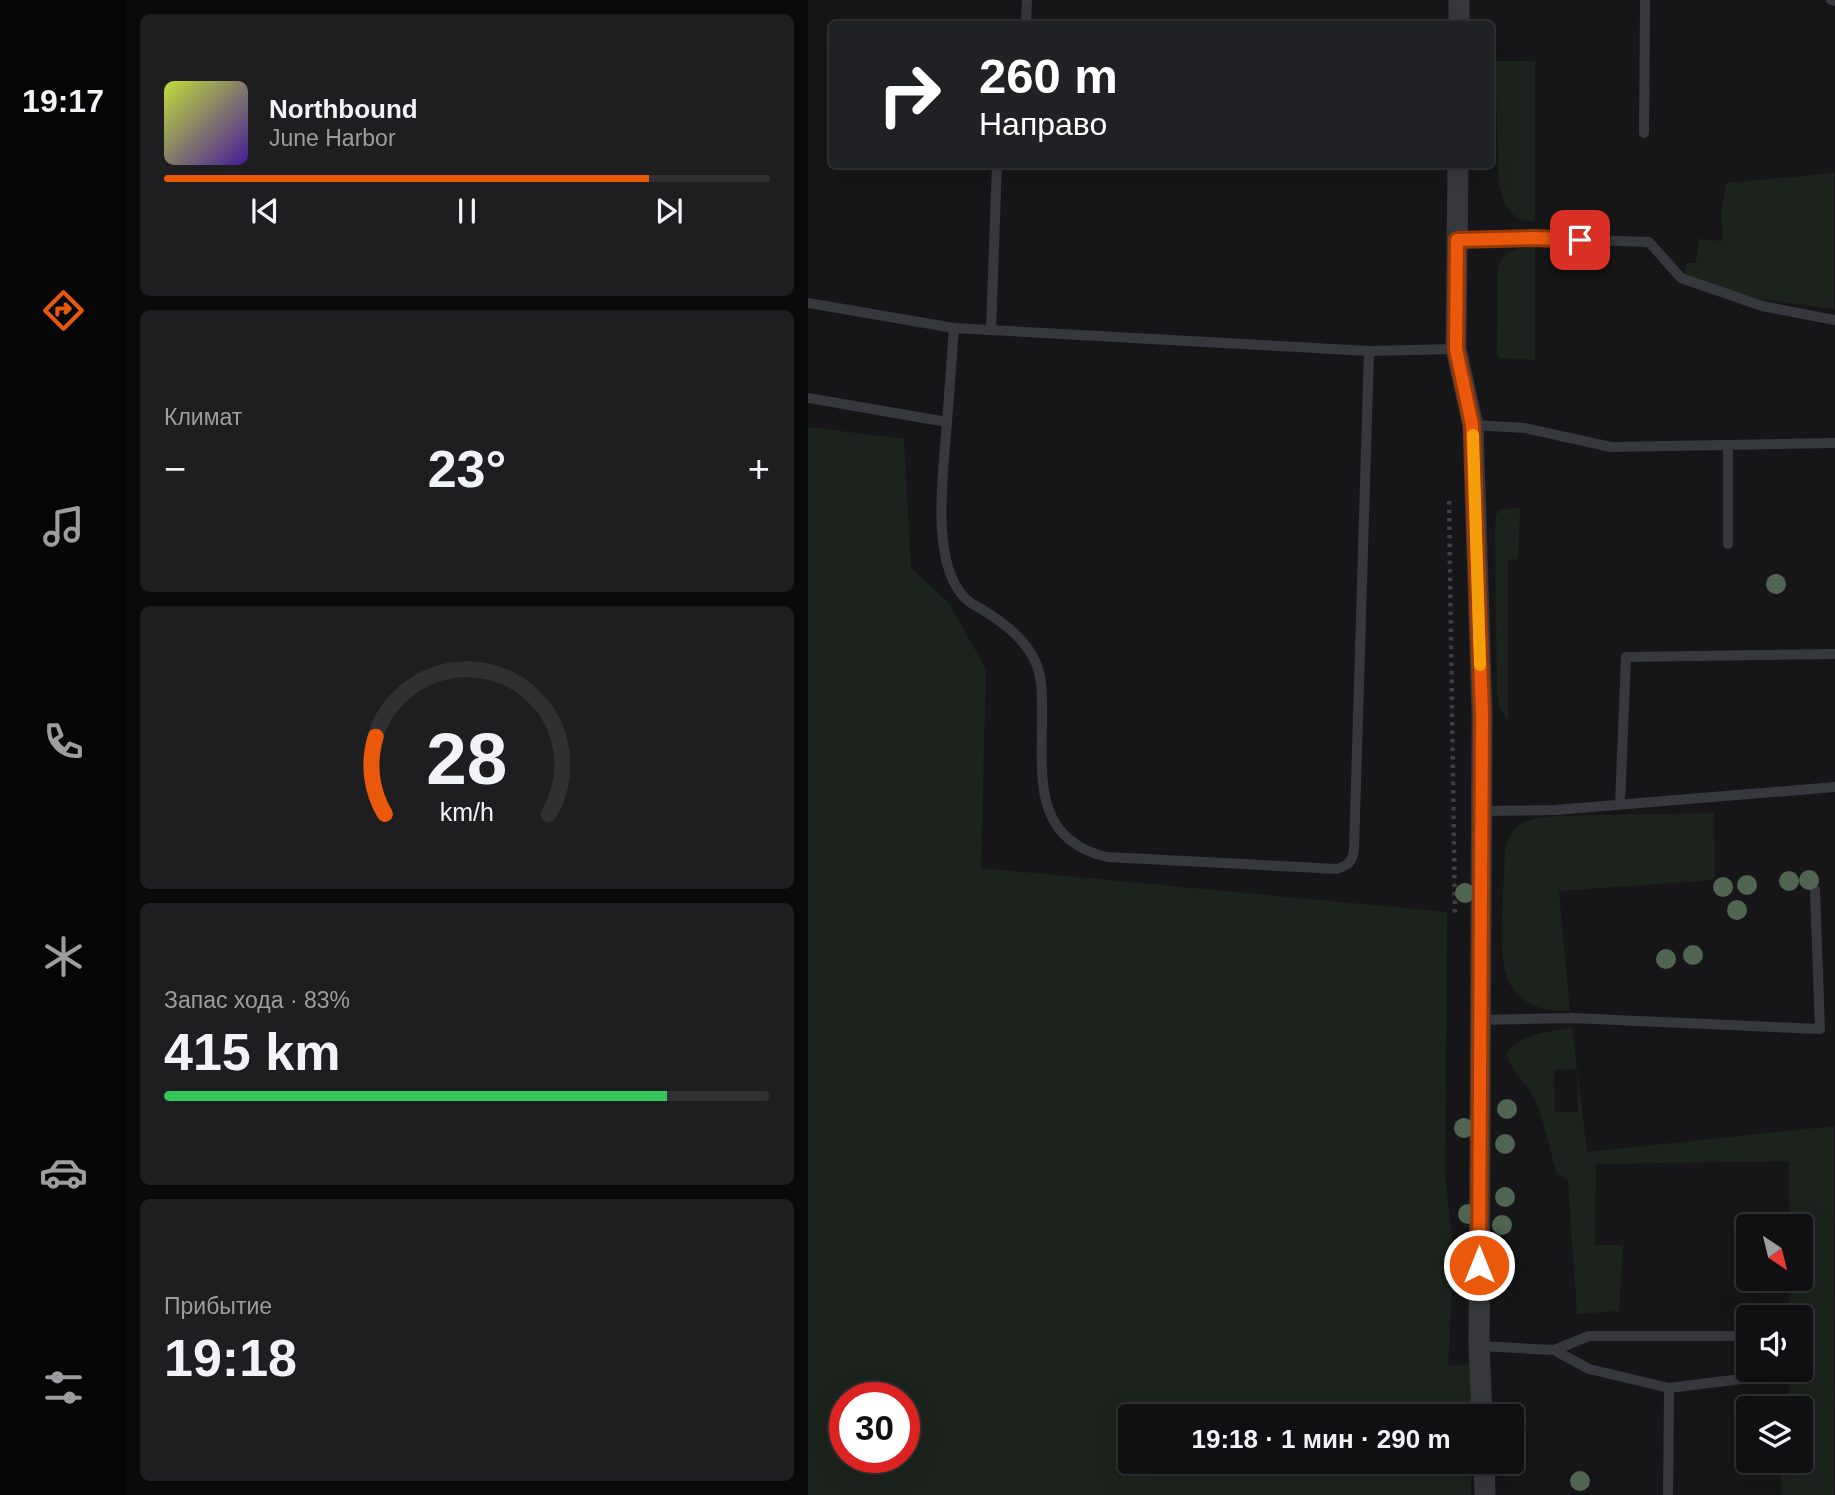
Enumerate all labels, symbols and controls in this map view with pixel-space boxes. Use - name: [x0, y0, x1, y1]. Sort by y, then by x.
- icon: right: [864, 49, 955, 140]
- text: 260 m: [979, 49, 1118, 103]
- text: 19:17: [22, 83, 104, 119]
- text: Northbound: [269, 94, 418, 124]
- text: Направо: [979, 106, 1107, 142]
- text: June Harbor: [269, 125, 396, 151]
- icon: previous: [246, 192, 284, 230]
- icon: pause: [448, 192, 486, 230]
- icon: next: [650, 192, 688, 230]
- pin: [1550, 210, 1610, 270]
- icon: arrive: [1561, 221, 1599, 259]
- icon: directions: [39, 286, 88, 335]
- text: Климат: [164, 404, 242, 430]
- text: 23°: [428, 440, 506, 498]
- text: −: [164, 448, 186, 490]
- text: +: [748, 448, 770, 490]
- icon: music: [39, 502, 88, 551]
- icon: phone: [39, 717, 88, 766]
- text: 28: [427, 718, 507, 799]
- text: km/h: [440, 797, 494, 825]
- icon: climate: [39, 932, 88, 981]
- text: Запас хода · 83%: [164, 987, 350, 1013]
- text: 415 km: [164, 1023, 340, 1081]
- icon: car: [39, 1148, 88, 1197]
- north arrow: [1736, 1214, 1812, 1292]
- map controls: [1736, 1214, 1813, 1473]
- position arrow: [1442, 1228, 1516, 1302]
- text: Прибытие: [164, 1293, 272, 1319]
- button: sound: [1736, 1305, 1813, 1382]
- text: 19:18: [164, 1329, 297, 1387]
- icon: filters: [39, 1363, 88, 1412]
- speed limit sign: 30: [829, 1382, 920, 1473]
- button: layers: [1736, 1396, 1813, 1473]
- text: 19:18 · 1 мин · 290 m: [1191, 1424, 1451, 1454]

